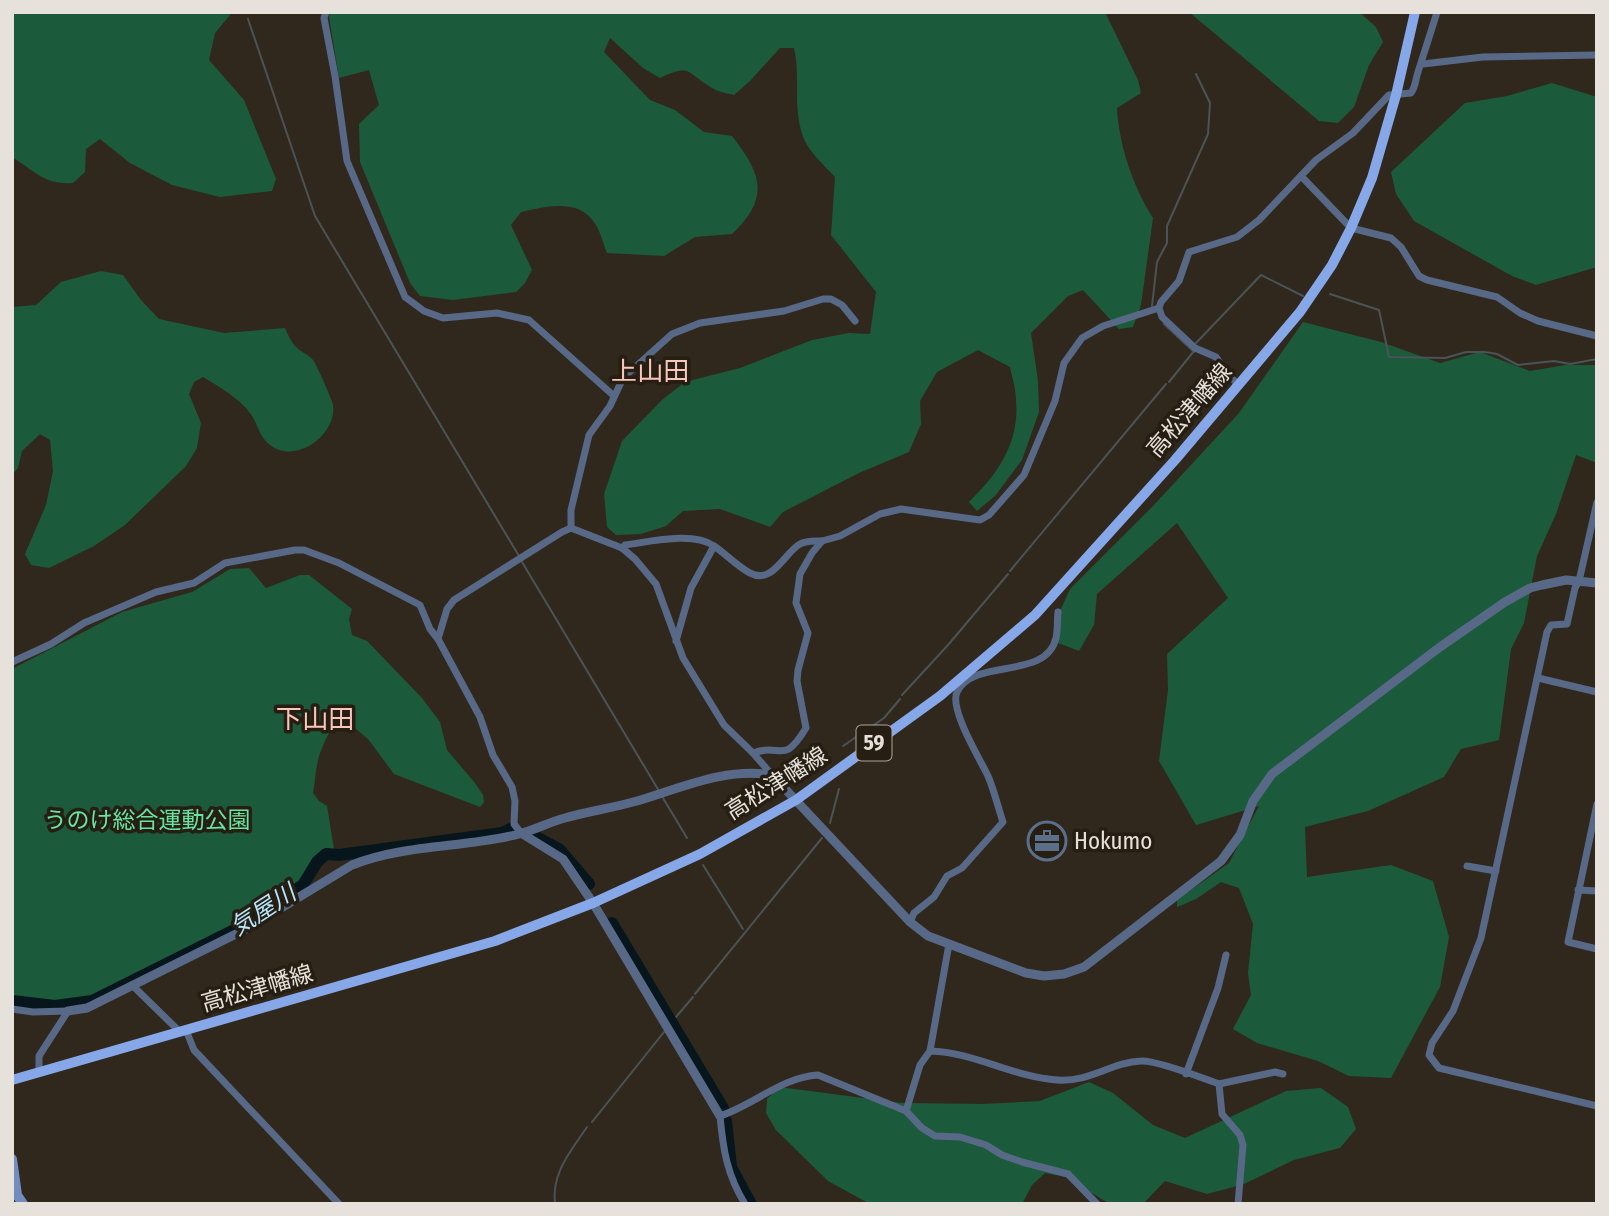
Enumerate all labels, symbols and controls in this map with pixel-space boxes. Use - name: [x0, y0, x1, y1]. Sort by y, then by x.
- district label: 上山田: [611, 356, 689, 387]
- street label: 高松津幡線: [1141, 357, 1237, 463]
- district label: 下山田: [276, 704, 354, 735]
- road number: 59: [856, 726, 892, 760]
- street label: 高松津幡線: [720, 741, 832, 825]
- park label: うのけ総合運動公園: [44, 806, 251, 834]
- office icon: Hokumo: [1026, 820, 1068, 862]
- place label: Hokumo: [1074, 827, 1152, 855]
- water label: 気屋川: [225, 877, 303, 941]
- street label: 高松津幡線: [198, 959, 316, 1017]

